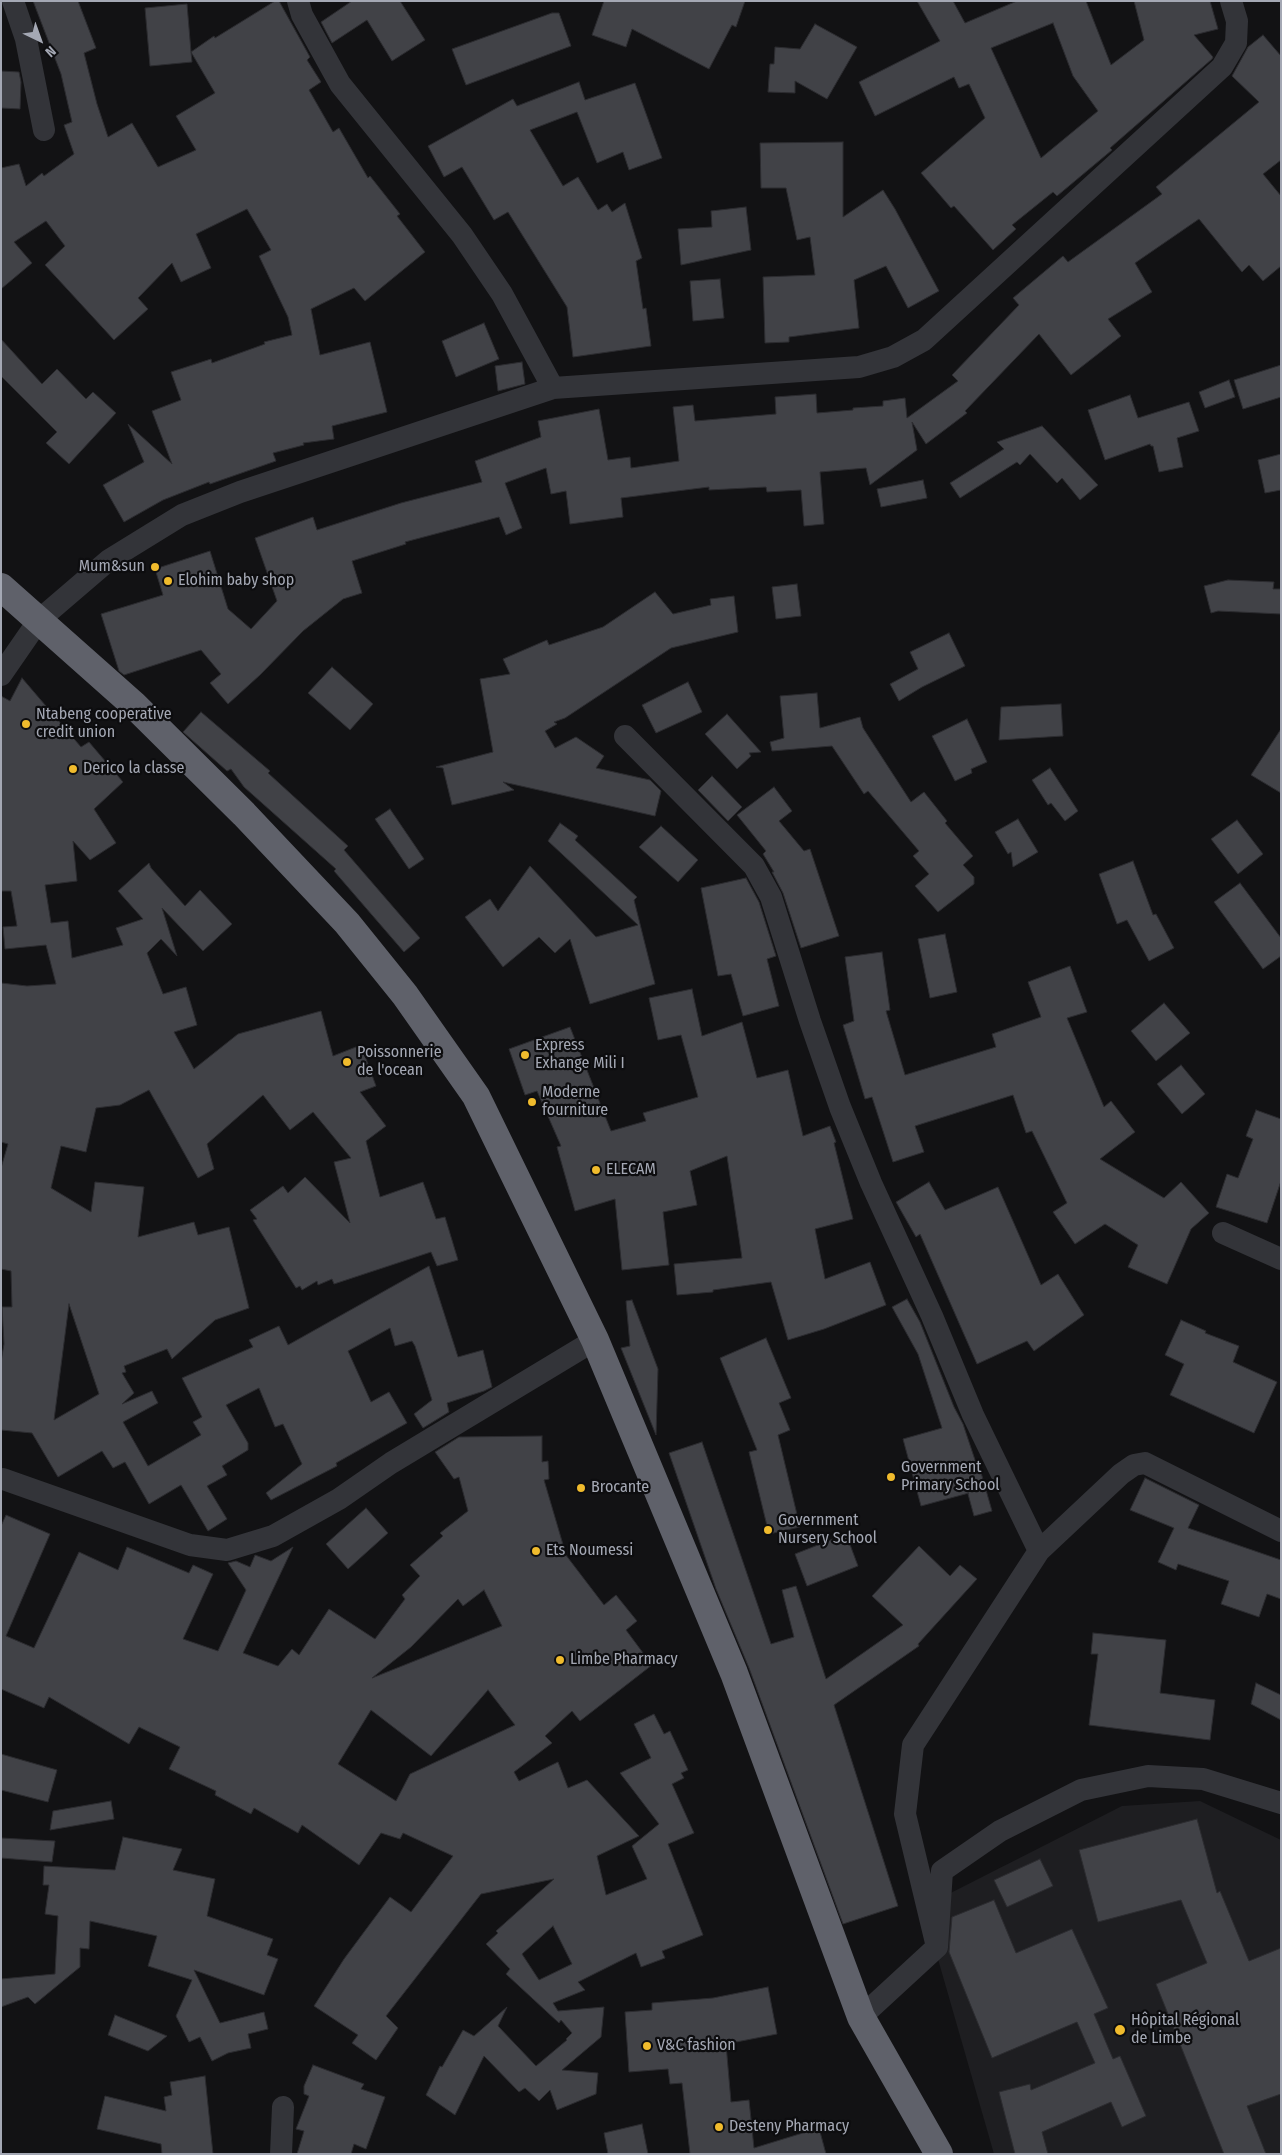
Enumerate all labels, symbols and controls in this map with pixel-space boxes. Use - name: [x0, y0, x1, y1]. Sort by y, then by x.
- north arrow: [15, 15, 65, 65]
- text: N: [42, 42, 59, 61]
- place label: Mum&sun: [79, 557, 145, 577]
- marker: Mum&sun: [149, 561, 161, 573]
- place label: Elohim baby shop: [178, 571, 294, 591]
- marker: Elohim baby shop: [162, 575, 174, 587]
- place label: Ntabeng cooperative credit union: [36, 705, 172, 743]
- marker: Ntabeng cooperative credit union: [20, 718, 32, 730]
- place label: Derico la classe: [83, 759, 184, 779]
- marker: Derico la classe: [67, 763, 79, 775]
- place label: Express Exhange Mili I: [535, 1036, 625, 1074]
- place label: Poissonnerie de l'ocean: [357, 1043, 442, 1081]
- marker: Express Exhange Mili I: [519, 1049, 531, 1061]
- marker: Poissonnerie de l'ocean: [341, 1056, 353, 1068]
- place label: Moderne fourniture: [542, 1083, 608, 1121]
- marker: Moderne fourniture: [526, 1096, 538, 1108]
- place label: ELECAM: [606, 1160, 656, 1180]
- marker: ELECAM: [590, 1164, 602, 1176]
- place label: Government Primary School: [901, 1458, 1000, 1496]
- marker: Government Primary School: [885, 1471, 897, 1483]
- place label: Brocante: [591, 1478, 649, 1498]
- marker: Brocante: [575, 1482, 587, 1494]
- place label: Government Nursery School: [778, 1511, 877, 1549]
- marker: Government Nursery School: [762, 1524, 774, 1536]
- place label: Ets Noumessi: [546, 1541, 633, 1561]
- marker: Ets Noumessi: [530, 1545, 542, 1557]
- place label: Limbe Pharmacy: [570, 1650, 678, 1670]
- marker: Limbe Pharmacy: [554, 1654, 566, 1666]
- place label: Hôpital Régional de Limbe: [1131, 2011, 1239, 2049]
- marker: Hôpital Régional de Limbe: [1113, 2023, 1127, 2037]
- place label: V&C fashion: [657, 2036, 736, 2056]
- marker: V&C fashion: [641, 2040, 653, 2052]
- place label: Desteny Pharmacy: [729, 2117, 849, 2137]
- marker: Desteny Pharmacy: [713, 2121, 725, 2133]

